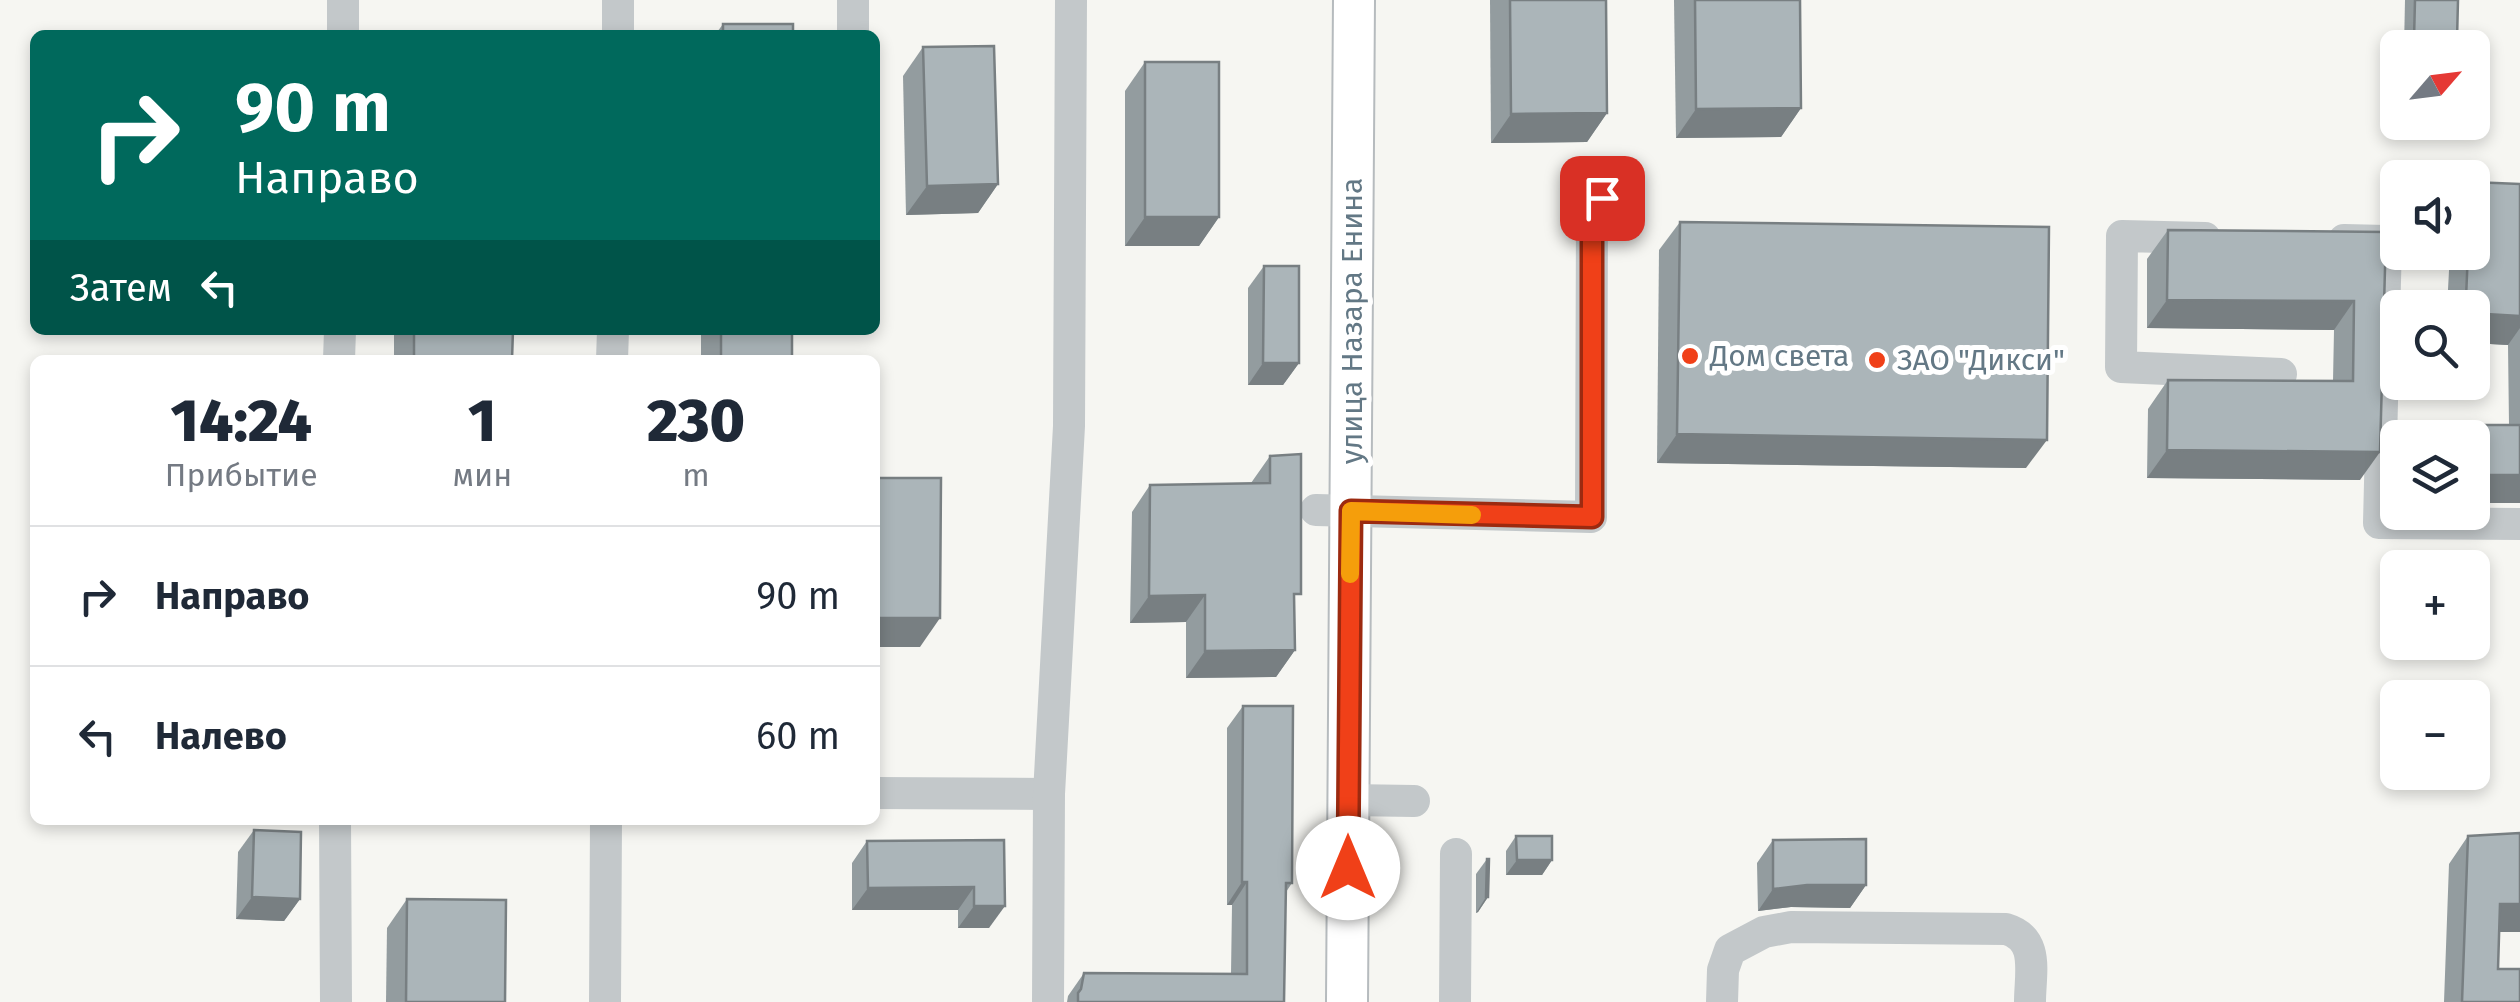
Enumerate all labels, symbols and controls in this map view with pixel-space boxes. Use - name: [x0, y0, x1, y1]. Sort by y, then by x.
- north arrow: [2380, 30, 2490, 140]
- map controls: [2380, 30, 2490, 790]
- text: 90 m: [235, 66, 391, 150]
- icon: right: [70, 70, 200, 200]
- text: Направо: [235, 151, 419, 205]
- pin: [1560, 156, 1645, 241]
- button: sound: [2380, 160, 2490, 270]
- icon: arrive: [1575, 171, 1630, 226]
- street label: улица Назара Енина: [1334, 178, 1370, 464]
- icon: left: [192, 260, 247, 315]
- text: Затем: [70, 265, 172, 311]
- button: search: [2380, 290, 2490, 400]
- place label: Дом света: [1709, 338, 1849, 374]
- place label: ЗАО "Дикси": [1897, 342, 2065, 378]
- marker: Дом света: [1679, 345, 1701, 367]
- marker: ЗАО "Дикси": [1866, 349, 1888, 371]
- text: 14:24: [171, 385, 312, 457]
- text: 1: [468, 385, 496, 457]
- text: 230: [647, 385, 745, 457]
- button: layers: [2380, 420, 2490, 530]
- text: Прибытие: [165, 456, 318, 494]
- text: мин: [452, 456, 512, 494]
- text: m: [682, 456, 710, 494]
- button: +: [2380, 550, 2490, 660]
- icon: right: [70, 569, 125, 624]
- text: Направо: [155, 573, 309, 619]
- text: 90 m: [756, 573, 840, 619]
- button: −: [2380, 680, 2490, 790]
- icon: left: [70, 709, 125, 764]
- text: Налево: [155, 713, 287, 759]
- text: 60 m: [756, 713, 840, 759]
- position arrow: [1296, 816, 1400, 920]

